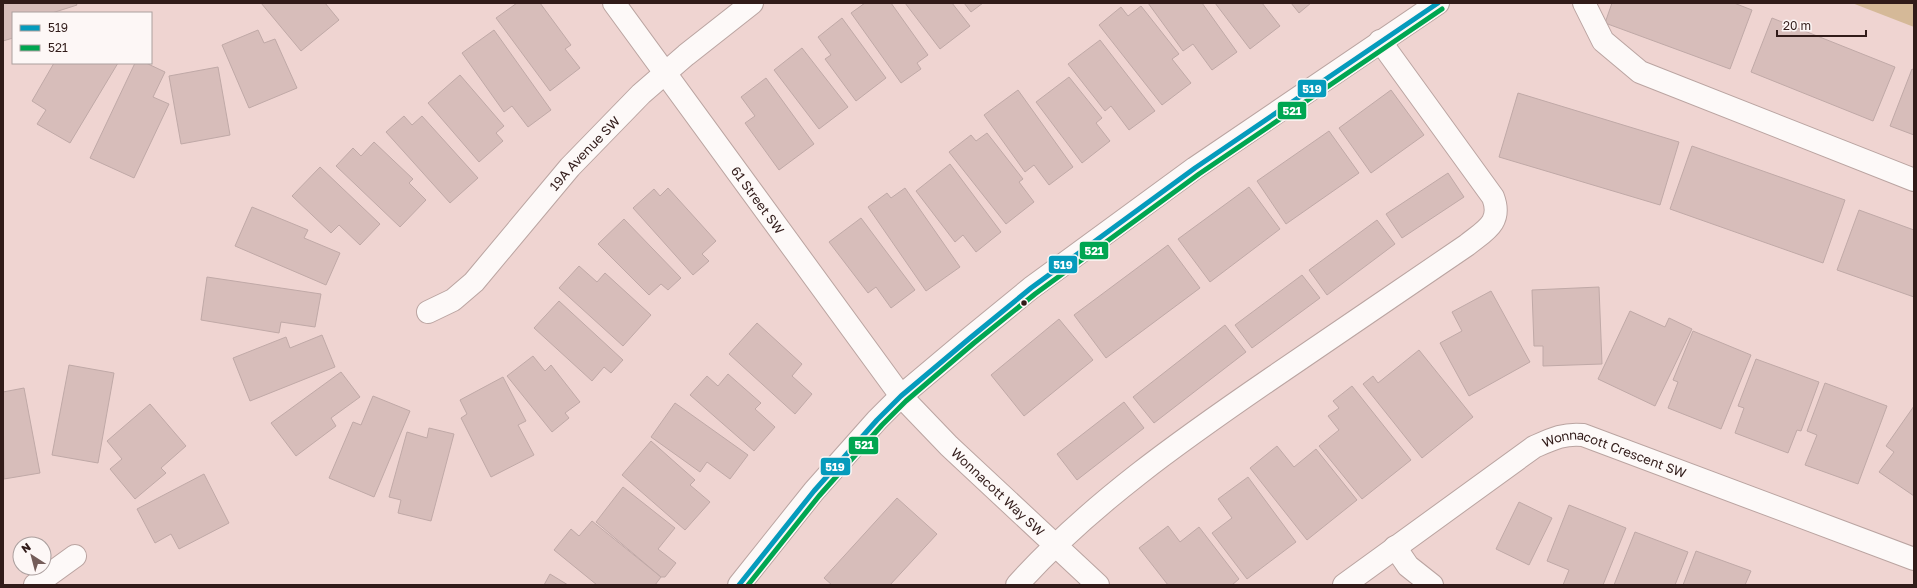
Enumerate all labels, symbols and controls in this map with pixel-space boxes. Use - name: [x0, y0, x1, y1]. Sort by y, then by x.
- legend: [12, 12, 152, 64]
- scale bar: [1777, 12, 1866, 38]
- text: 20 m: [1783, 18, 1811, 33]
- text: 519: [48, 20, 68, 35]
- text: 521: [48, 40, 68, 55]
- line badge: 519: [1297, 79, 1327, 98]
- text: 519: [1302, 82, 1322, 95]
- line badge: 521: [1277, 101, 1307, 120]
- text: 521: [1282, 104, 1302, 117]
- street label: 19A Avenue SW: [546, 112, 623, 194]
- street label: 61 Street SW: [728, 163, 788, 237]
- line badge: 521: [1079, 241, 1109, 260]
- text: 521: [1084, 244, 1104, 257]
- line badge: 519: [1048, 255, 1078, 274]
- text: 519: [1053, 258, 1073, 271]
- unlabelled marker: [1019, 298, 1029, 308]
- street label: Wonnacott Crescent SW: [1540, 426, 1689, 481]
- line badge: 521: [848, 436, 879, 455]
- text: 521: [854, 438, 874, 451]
- street label: Wonnacott Way SW: [948, 444, 1048, 540]
- line badge: 519: [820, 457, 851, 476]
- text: 519: [825, 460, 845, 473]
- north arrow: [12, 536, 52, 576]
- text: N: [19, 540, 33, 555]

